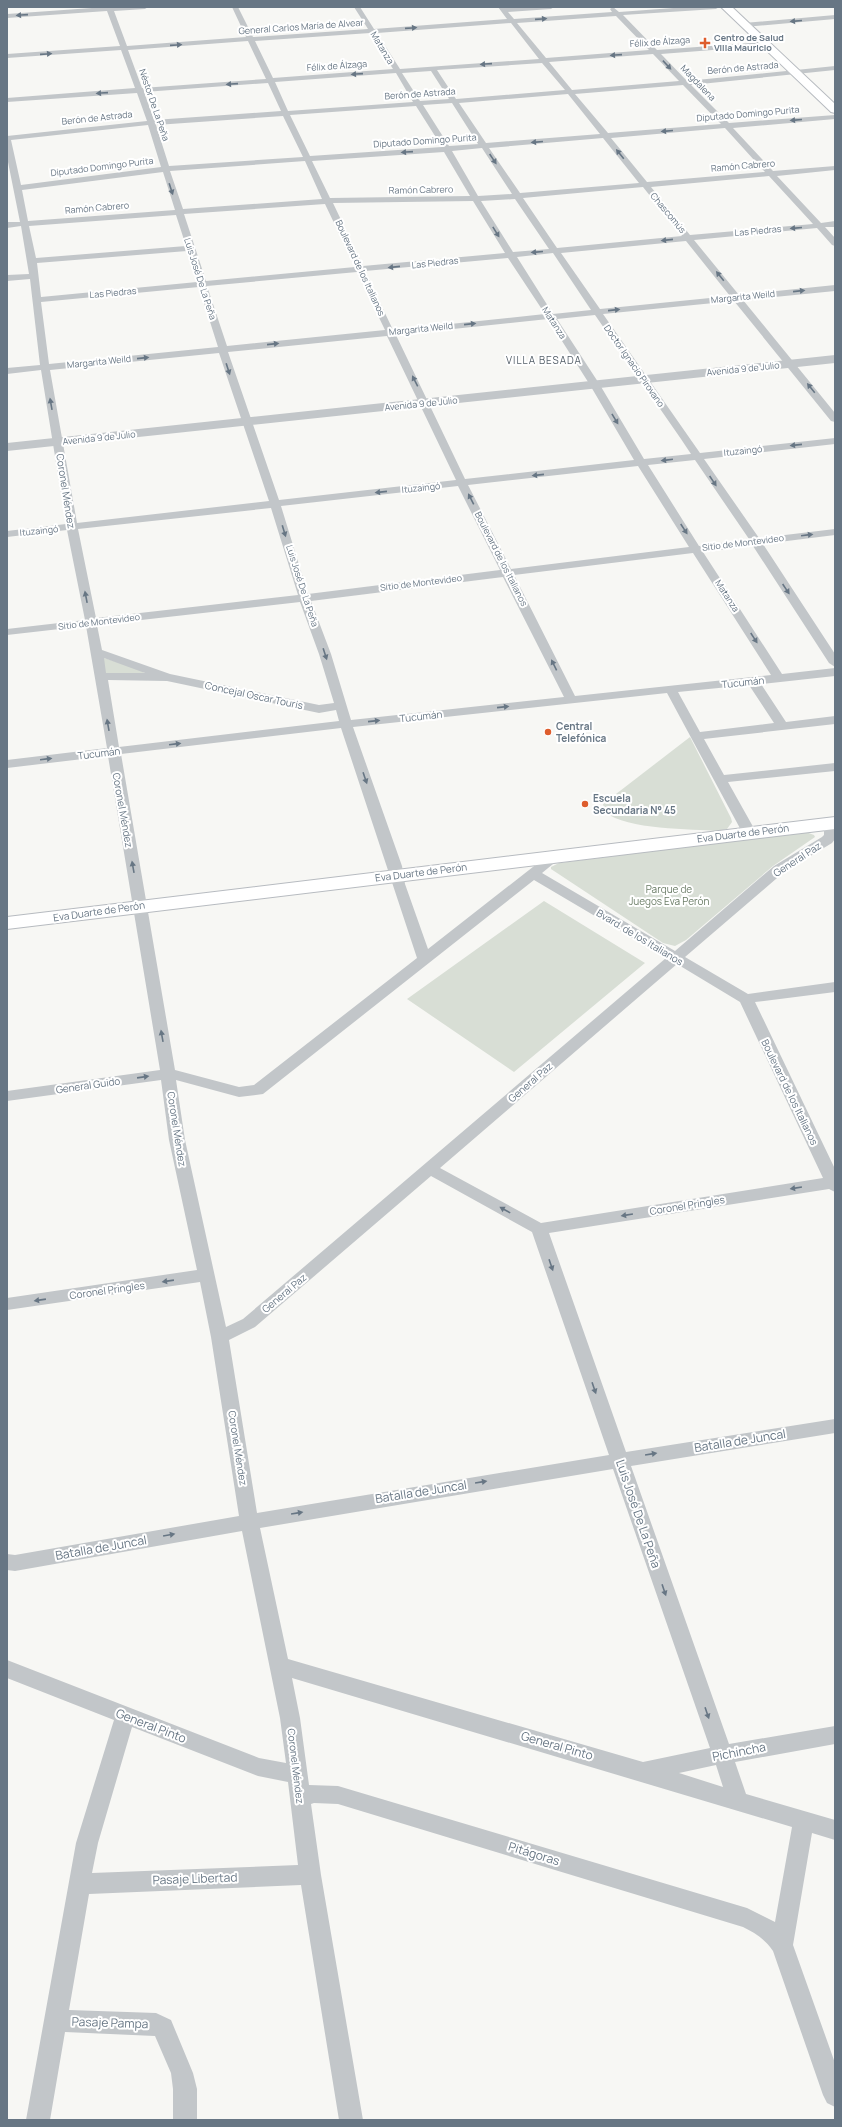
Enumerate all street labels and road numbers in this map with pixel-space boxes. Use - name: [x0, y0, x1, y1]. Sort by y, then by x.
- street label: General Carlos María de Alvear: [238, 16, 365, 37]
- street label: Matanza: [368, 29, 397, 67]
- street label: Félix de Álzaga: [629, 33, 691, 50]
- street label: Félix de Álzaga: [306, 57, 368, 74]
- street label: Berón de Astrada: [707, 58, 779, 77]
- street label: Magdalena: [678, 62, 719, 104]
- street label: Néstor De La Peña: [136, 67, 173, 143]
- street label: Berón de Astrada: [384, 85, 456, 102]
- street label: Diputado Domingo Purita: [696, 103, 800, 124]
- street label: Berón de Astrada: [61, 107, 133, 128]
- street label: Diputado Domingo Purita: [373, 130, 477, 151]
- street label: Diputado Domingo Purita: [50, 154, 154, 179]
- street label: Ramón Cabrero: [710, 156, 776, 175]
- street label: Ramón Cabrero: [389, 182, 453, 197]
- street label: Chascomús: [648, 190, 689, 236]
- street label: Ramón Cabrero: [64, 198, 130, 217]
- street label: Boulevard de los Italianos: [332, 218, 389, 318]
- street label: Las Piedras: [734, 222, 782, 239]
- street label: Luis José De La Peña: [181, 236, 220, 321]
- street label: Las Piedras: [411, 254, 459, 271]
- street label: Las Piedras: [89, 284, 137, 301]
- street label: Margarita Weild: [710, 287, 776, 306]
- street label: Matanza: [539, 304, 570, 341]
- street label: Margarita Weild: [388, 319, 454, 338]
- street label: Doctor Ignacio Pirovano: [601, 322, 668, 409]
- street label: Margarita Weild: [66, 352, 132, 371]
- street label: Avenida 9 de Julio: [706, 358, 780, 379]
- street label: Avenida 9 de Julio: [384, 393, 458, 414]
- street label: Avenida 9 de Julio: [62, 427, 136, 448]
- street label: Ituzaingó: [723, 442, 763, 459]
- street label: Coronel Méndez: [53, 453, 79, 529]
- street label: Ituzaingó: [401, 479, 441, 496]
- street label: Boulevard de los Italianos: [472, 509, 531, 609]
- street label: Ituzaingó: [19, 522, 59, 539]
- street label: Sitio de Montevideo: [701, 531, 785, 554]
- street label: Luis José De La Peña: [283, 543, 322, 628]
- street label: Sitio de Montevideo: [379, 571, 463, 594]
- street label: Matanza: [712, 577, 743, 614]
- street label: Sitio de Montevideo: [57, 610, 141, 633]
- street label: Tucumán: [721, 673, 765, 691]
- street label: Concejal Oscar Touris: [204, 678, 304, 712]
- street label: Tucumán: [399, 707, 443, 725]
- street label: Tucumán: [77, 743, 121, 763]
- street label: Coronel Méndez: [110, 772, 136, 848]
- street label: Eva Duarte de Perón: [696, 820, 790, 846]
- street label: General Paz: [770, 838, 824, 880]
- street label: Eva Duarte de Perón: [374, 859, 468, 885]
- street label: Eva Duarte de Perón: [52, 898, 146, 924]
- street label: Bvard. de los Italianos: [594, 906, 686, 968]
- street label: Boulevard de los Italianos: [758, 1037, 822, 1147]
- street label: General Paz: [505, 1059, 555, 1105]
- street label: General Guido: [55, 1074, 121, 1096]
- street label: Coronel Méndez: [164, 1091, 190, 1167]
- street label: Coronel Pringles: [648, 1192, 726, 1218]
- street label: General Paz: [259, 1270, 309, 1316]
- street label: Coronel Pringles: [68, 1278, 146, 1302]
- street label: Coronel Méndez: [225, 1410, 251, 1486]
- street label: Batalla de Juncal: [693, 1425, 787, 1456]
- street label: Luis José De La Peña: [612, 1457, 665, 1570]
- street label: Batalla de Juncal: [374, 1476, 468, 1507]
- street label: Batalla de Juncal: [54, 1531, 148, 1564]
- street label: General Pinto: [113, 1704, 189, 1747]
- street label: General Pinto: [519, 1727, 595, 1764]
- street label: Coronel Méndez: [284, 1728, 308, 1804]
- street label: Pichincha: [711, 1738, 767, 1765]
- street label: Pitágoras: [506, 1838, 562, 1869]
- street label: Pasaje Libertad: [152, 1869, 238, 1888]
- street label: Pasaje Pampa: [71, 2013, 149, 2032]

